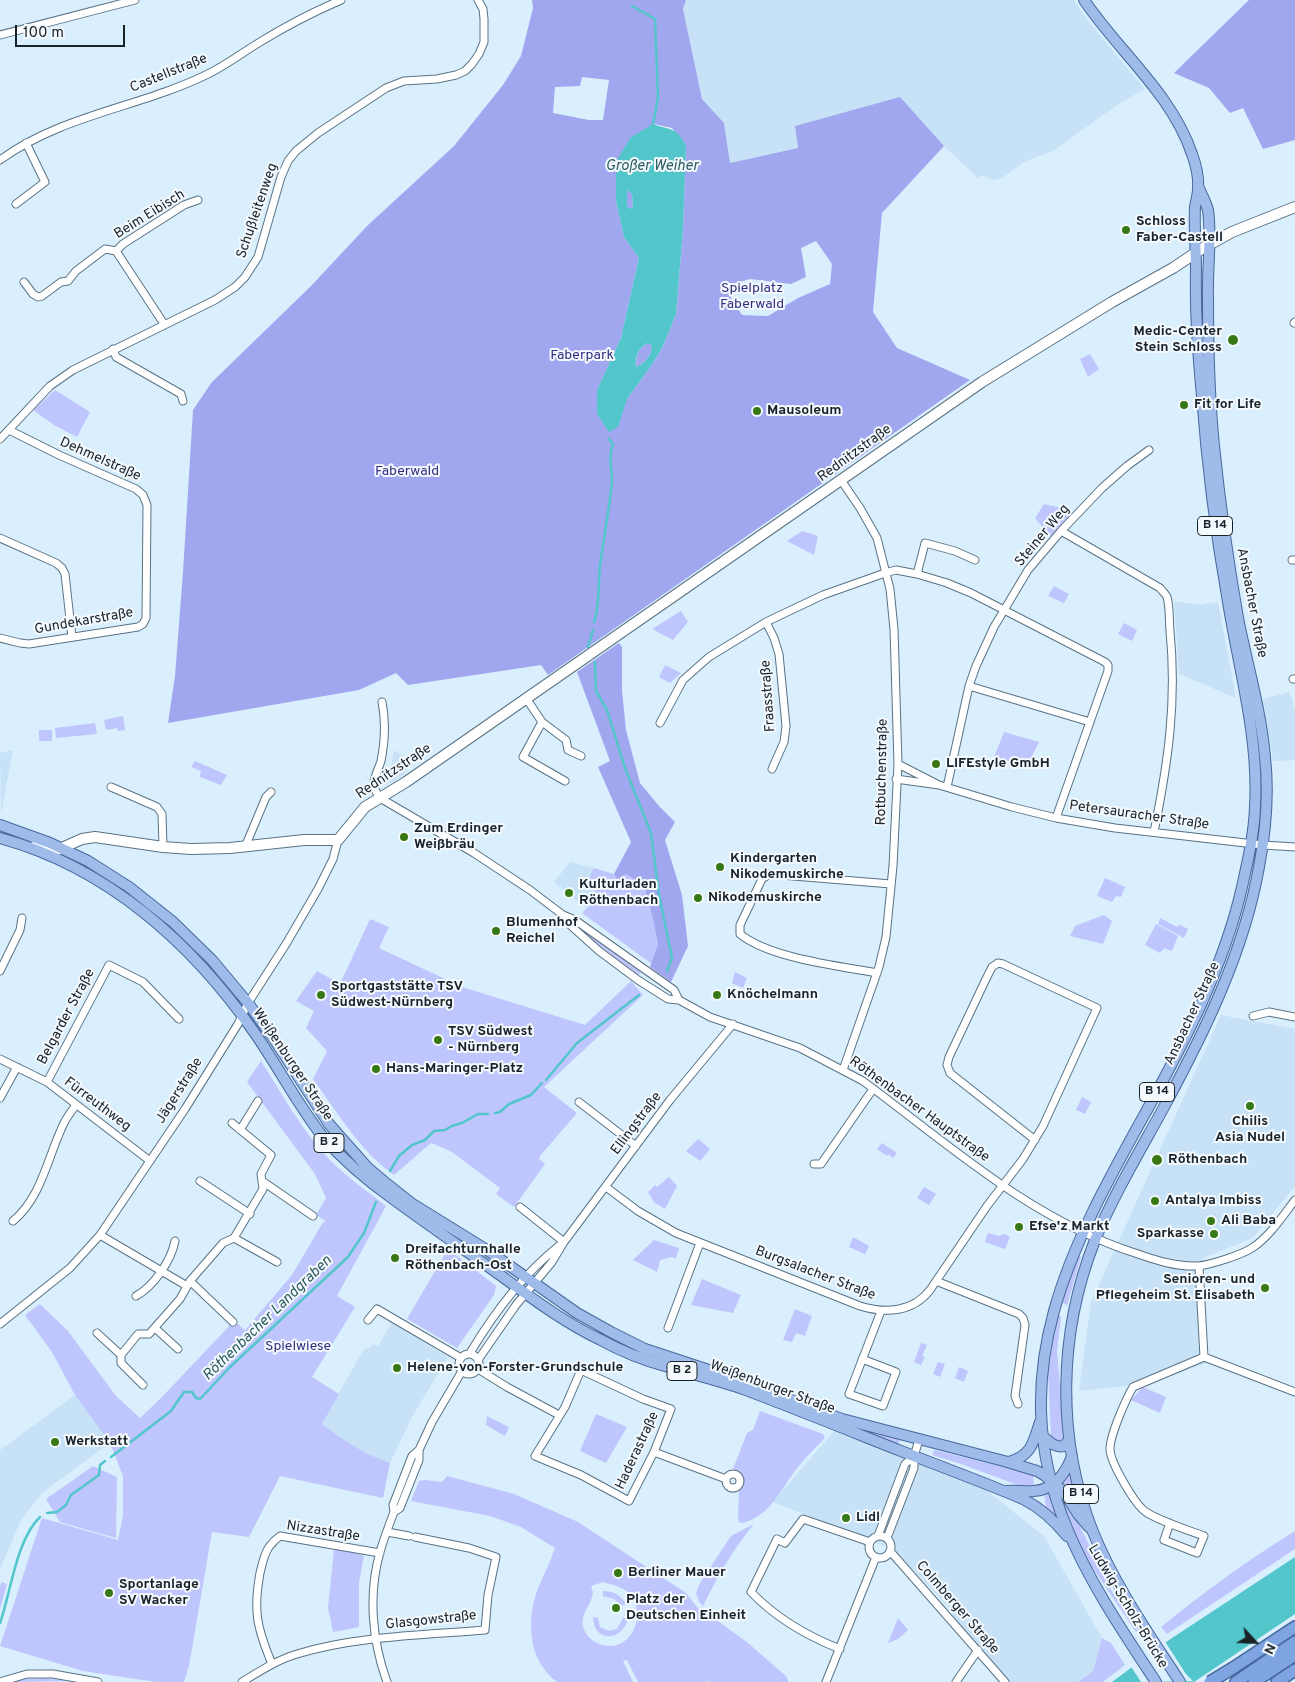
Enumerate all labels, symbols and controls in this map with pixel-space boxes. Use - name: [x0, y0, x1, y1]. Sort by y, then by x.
- scale bar: [18, 15, 128, 47]
- text: 100 m: [23, 24, 64, 43]
- street label: Castellstraße: [128, 51, 210, 97]
- water label: Großer Weiher: [606, 158, 698, 176]
- street label: Schußleitenweg: [234, 161, 282, 261]
- street label: Beim Eibisch: [112, 187, 188, 243]
- place label: Schloss Faber-Castell: [1136, 214, 1223, 246]
- marker: Schloss Faber-Castell: [1120, 224, 1132, 236]
- park label: Spielplatz Faberwald: [720, 281, 784, 314]
- place label: Medic-Center Stein Schloss: [1133, 324, 1222, 357]
- marker: Medic-Center Stein Schloss: [1226, 333, 1240, 347]
- park label: Faberpark: [550, 348, 614, 364]
- place label: Fit for Life: [1194, 397, 1261, 413]
- marker: Fit for Life: [1178, 399, 1190, 411]
- place label: Mausoleum: [767, 403, 842, 419]
- marker: Mausoleum: [751, 405, 763, 417]
- street label: Rednitzstraße: [815, 422, 895, 486]
- street label: Dehmelstraße: [57, 435, 143, 485]
- park label: Faberwald: [375, 464, 439, 480]
- street label: Steiner Weg: [1012, 501, 1074, 571]
- road number: B 14: [1198, 516, 1232, 536]
- street label: Ansbacher Straße: [1232, 546, 1270, 660]
- street label: Gundekarstraße: [33, 605, 135, 639]
- street label: Fraasstraße: [758, 659, 780, 733]
- street label: Rotbuchenstraße: [874, 718, 892, 826]
- street label: Rednitzstraße: [353, 741, 435, 803]
- place label: LIFEstyle GmbH: [946, 756, 1050, 772]
- marker: LIFEstyle GmbH: [930, 758, 942, 770]
- street label: Petersauracher Straße: [1068, 798, 1210, 834]
- place label: Zum Erdinger Weißbräu: [414, 821, 503, 854]
- marker: Zum Erdinger Weißbräu: [398, 831, 410, 843]
- place label: Kindergarten Nikodemuskirche: [730, 851, 844, 884]
- marker: Kindergarten Nikodemuskirche: [714, 861, 726, 873]
- place label: Kulturladen Röthenbach: [579, 877, 658, 910]
- marker: Kulturladen Röthenbach: [563, 887, 575, 899]
- place label: Nikodemuskirche: [708, 890, 822, 906]
- marker: Nikodemuskirche: [692, 892, 704, 904]
- place label: Blumenhof Reichel: [506, 915, 578, 948]
- marker: Blumenhof Reichel: [490, 925, 502, 937]
- street label: Ansbacher Straße: [1162, 960, 1224, 1068]
- street label: Belgarder Straße: [35, 966, 99, 1068]
- place label: Sportgaststätte TSV Südwest-Nürnberg: [331, 979, 463, 1012]
- place label: Knöchelmann: [727, 987, 818, 1003]
- marker: Sportgaststätte TSV Südwest-Nürnberg: [315, 989, 327, 1001]
- marker: Knöchelmann: [711, 989, 723, 1001]
- street label: Weißenburger Straße: [248, 1006, 336, 1124]
- place label: TSV Südwest - Nürnberg: [448, 1024, 533, 1056]
- marker: TSV Südwest - Nürnberg: [432, 1034, 444, 1046]
- street label: Röthenbacher Hauptstraße: [846, 1053, 992, 1167]
- street label: Jägerstraße: [153, 1055, 207, 1127]
- place label: Hans-Maringer-Platz: [386, 1061, 523, 1077]
- marker: Hans-Maringer-Platz: [370, 1063, 382, 1075]
- street label: Fürreuthweg: [60, 1074, 134, 1136]
- road number: B 14: [1140, 1082, 1174, 1102]
- street label: Ellingstraße: [608, 1089, 666, 1159]
- marker: Chilis Asia Nudel: [1244, 1100, 1256, 1112]
- place label: Chilis Asia Nudel: [1215, 1114, 1285, 1146]
- road number: B 2: [314, 1134, 344, 1152]
- place label: Röthenbach: [1168, 1152, 1247, 1168]
- marker: Röthenbach: [1150, 1153, 1164, 1167]
- place label: Antalya Imbiss: [1165, 1193, 1262, 1209]
- marker: Antalya Imbiss: [1149, 1195, 1161, 1207]
- place label: Ali Baba: [1221, 1213, 1276, 1229]
- marker: Ali Baba: [1205, 1215, 1217, 1227]
- place label: Efse'z Markt: [1029, 1219, 1110, 1235]
- marker: Efse'z Markt: [1013, 1221, 1025, 1233]
- place label: Sparkasse: [1137, 1226, 1204, 1242]
- marker: Sparkasse: [1208, 1228, 1220, 1240]
- place label: Dreifachturnhalle Röthenbach-Ost: [405, 1242, 521, 1274]
- street label: Burgsalacher Straße: [753, 1243, 877, 1305]
- marker: Dreifachturnhalle Röthenbach-Ost: [389, 1252, 401, 1264]
- water label: Röthenbacher Landgraben: [200, 1253, 336, 1385]
- place label: Senioren- und Pflegeheim St. Elisabeth: [1096, 1272, 1255, 1304]
- marker: Senioren- und Pflegeheim St. Elisabeth: [1259, 1282, 1271, 1294]
- park label: Spielwiese: [265, 1339, 331, 1355]
- street label: Weißenburger Straße: [707, 1358, 837, 1418]
- place label: Helene-von-Forster-Grundschule: [407, 1360, 623, 1376]
- marker: Helene-von-Forster-Grundschule: [391, 1362, 403, 1374]
- road number: B 2: [667, 1362, 697, 1380]
- street label: Haderastraße: [613, 1409, 663, 1493]
- place label: Werkstatt: [65, 1434, 128, 1450]
- marker: Werkstatt: [49, 1436, 61, 1448]
- road number: B 14: [1064, 1485, 1098, 1504]
- place label: Lidl: [856, 1510, 880, 1526]
- marker: Lidl: [840, 1512, 852, 1524]
- street label: Nizzastraße: [285, 1518, 361, 1546]
- street label: Ludwig-Scholz-Brücke: [1083, 1542, 1171, 1672]
- street label: Colmberger Straße: [912, 1558, 1002, 1658]
- place label: Berliner Mauer: [628, 1565, 726, 1581]
- marker: Berliner Mauer: [612, 1567, 624, 1579]
- place label: Sportanlage SV Wacker: [119, 1577, 199, 1610]
- marker: Sportanlage SV Wacker: [103, 1587, 115, 1599]
- place label: Platz der Deutschen Einheit: [626, 1592, 746, 1624]
- marker: Platz der Deutschen Einheit: [610, 1602, 622, 1614]
- street label: Glasgowstraße: [385, 1608, 477, 1634]
- north arrow: [1230, 1617, 1280, 1667]
- text: N: [1259, 1640, 1279, 1657]

